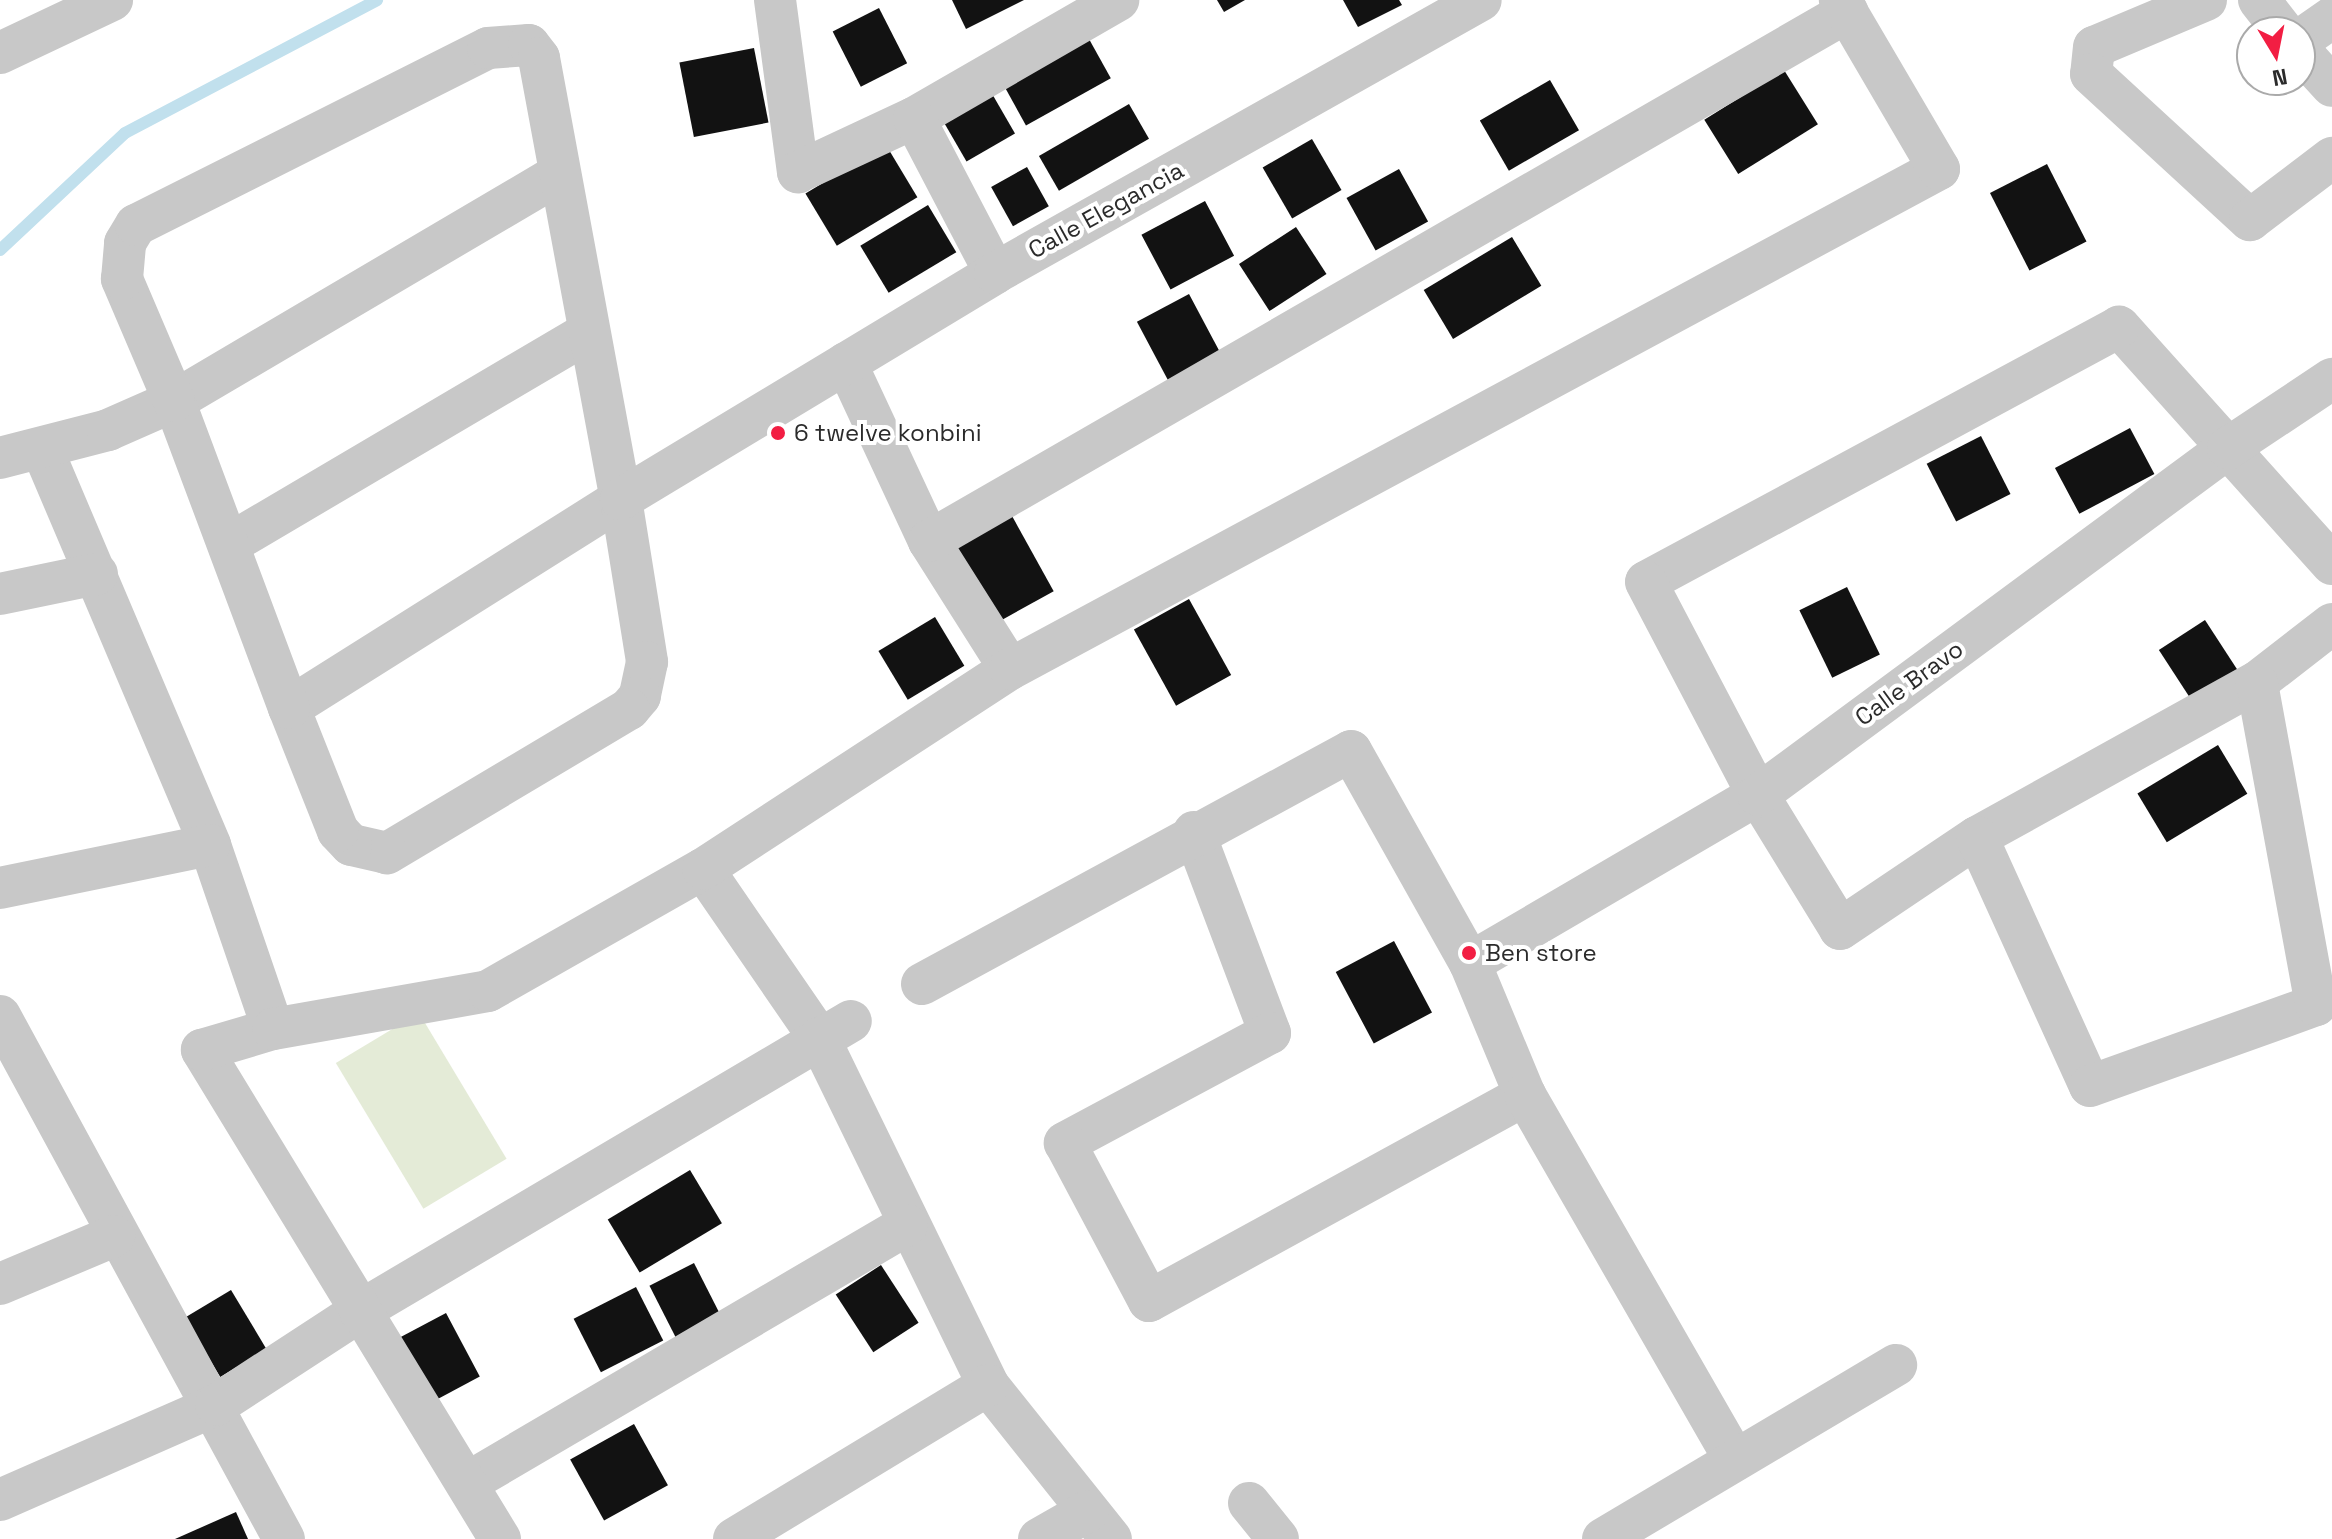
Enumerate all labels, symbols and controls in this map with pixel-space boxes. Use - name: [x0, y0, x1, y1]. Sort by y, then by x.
- north arrow: [2236, 16, 2316, 96]
- text: N: [2270, 63, 2290, 93]
- street label: Calle Elegancia: [1023, 155, 1189, 265]
- place label: 6 twelve konbini: [794, 419, 982, 447]
- marker: 6 twelve konbini: [769, 424, 787, 442]
- street label: Calle Bravo: [1849, 634, 1969, 732]
- place label: Ben store: [1485, 939, 1597, 967]
- marker: Ben store: [1460, 944, 1478, 962]

